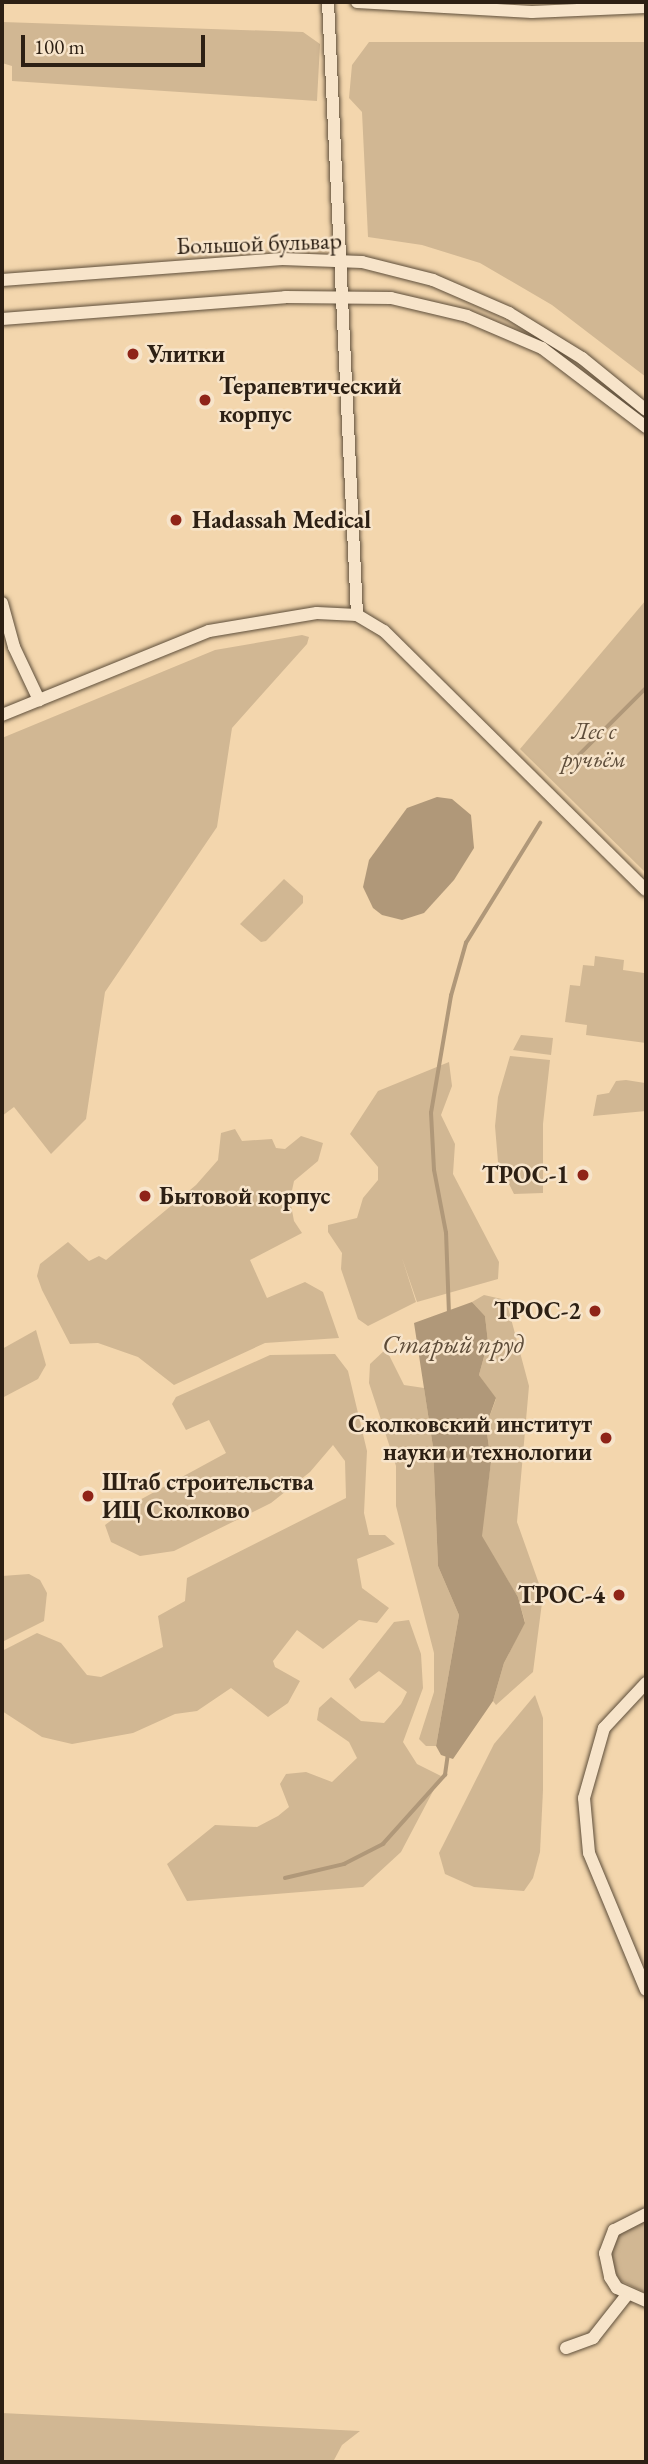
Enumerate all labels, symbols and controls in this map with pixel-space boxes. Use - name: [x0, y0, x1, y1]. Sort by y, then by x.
- scale bar: [24, 21, 208, 65]
- text: 100 m: [34, 33, 85, 60]
- street label: Большой бульвар: [176, 226, 342, 260]
- place label: Улитки: [147, 340, 225, 368]
- marker: Улитки: [125, 346, 141, 362]
- place label: Терапевтический корпус: [219, 372, 402, 428]
- marker: Терапевтический корпус: [197, 392, 213, 408]
- place label: Hadassah Medical: [192, 506, 371, 534]
- marker: Hadassah Medical: [166, 510, 186, 530]
- park label: Лес с ручьём: [562, 717, 626, 773]
- place label: TPOC-1: [482, 1161, 569, 1189]
- marker: TPOC-1: [575, 1167, 591, 1183]
- place label: Бытовой корпус: [159, 1182, 330, 1210]
- marker: Бытовой корпус: [137, 1188, 153, 1204]
- place label: TPOC-2: [494, 1297, 581, 1325]
- marker: TPOC-2: [587, 1303, 603, 1319]
- water label: Старый пруд: [382, 1329, 524, 1361]
- place label: Сколковский институт науки и технологии: [348, 1410, 592, 1466]
- marker: Сколковский институт науки и технологии: [598, 1430, 614, 1446]
- place label: Штаб строительства ИЦ Сколково: [102, 1468, 314, 1524]
- marker: Штаб строительства ИЦ Сколково: [80, 1488, 96, 1504]
- place label: TPOC-4: [518, 1581, 605, 1609]
- marker: TPOC-4: [611, 1587, 627, 1603]

